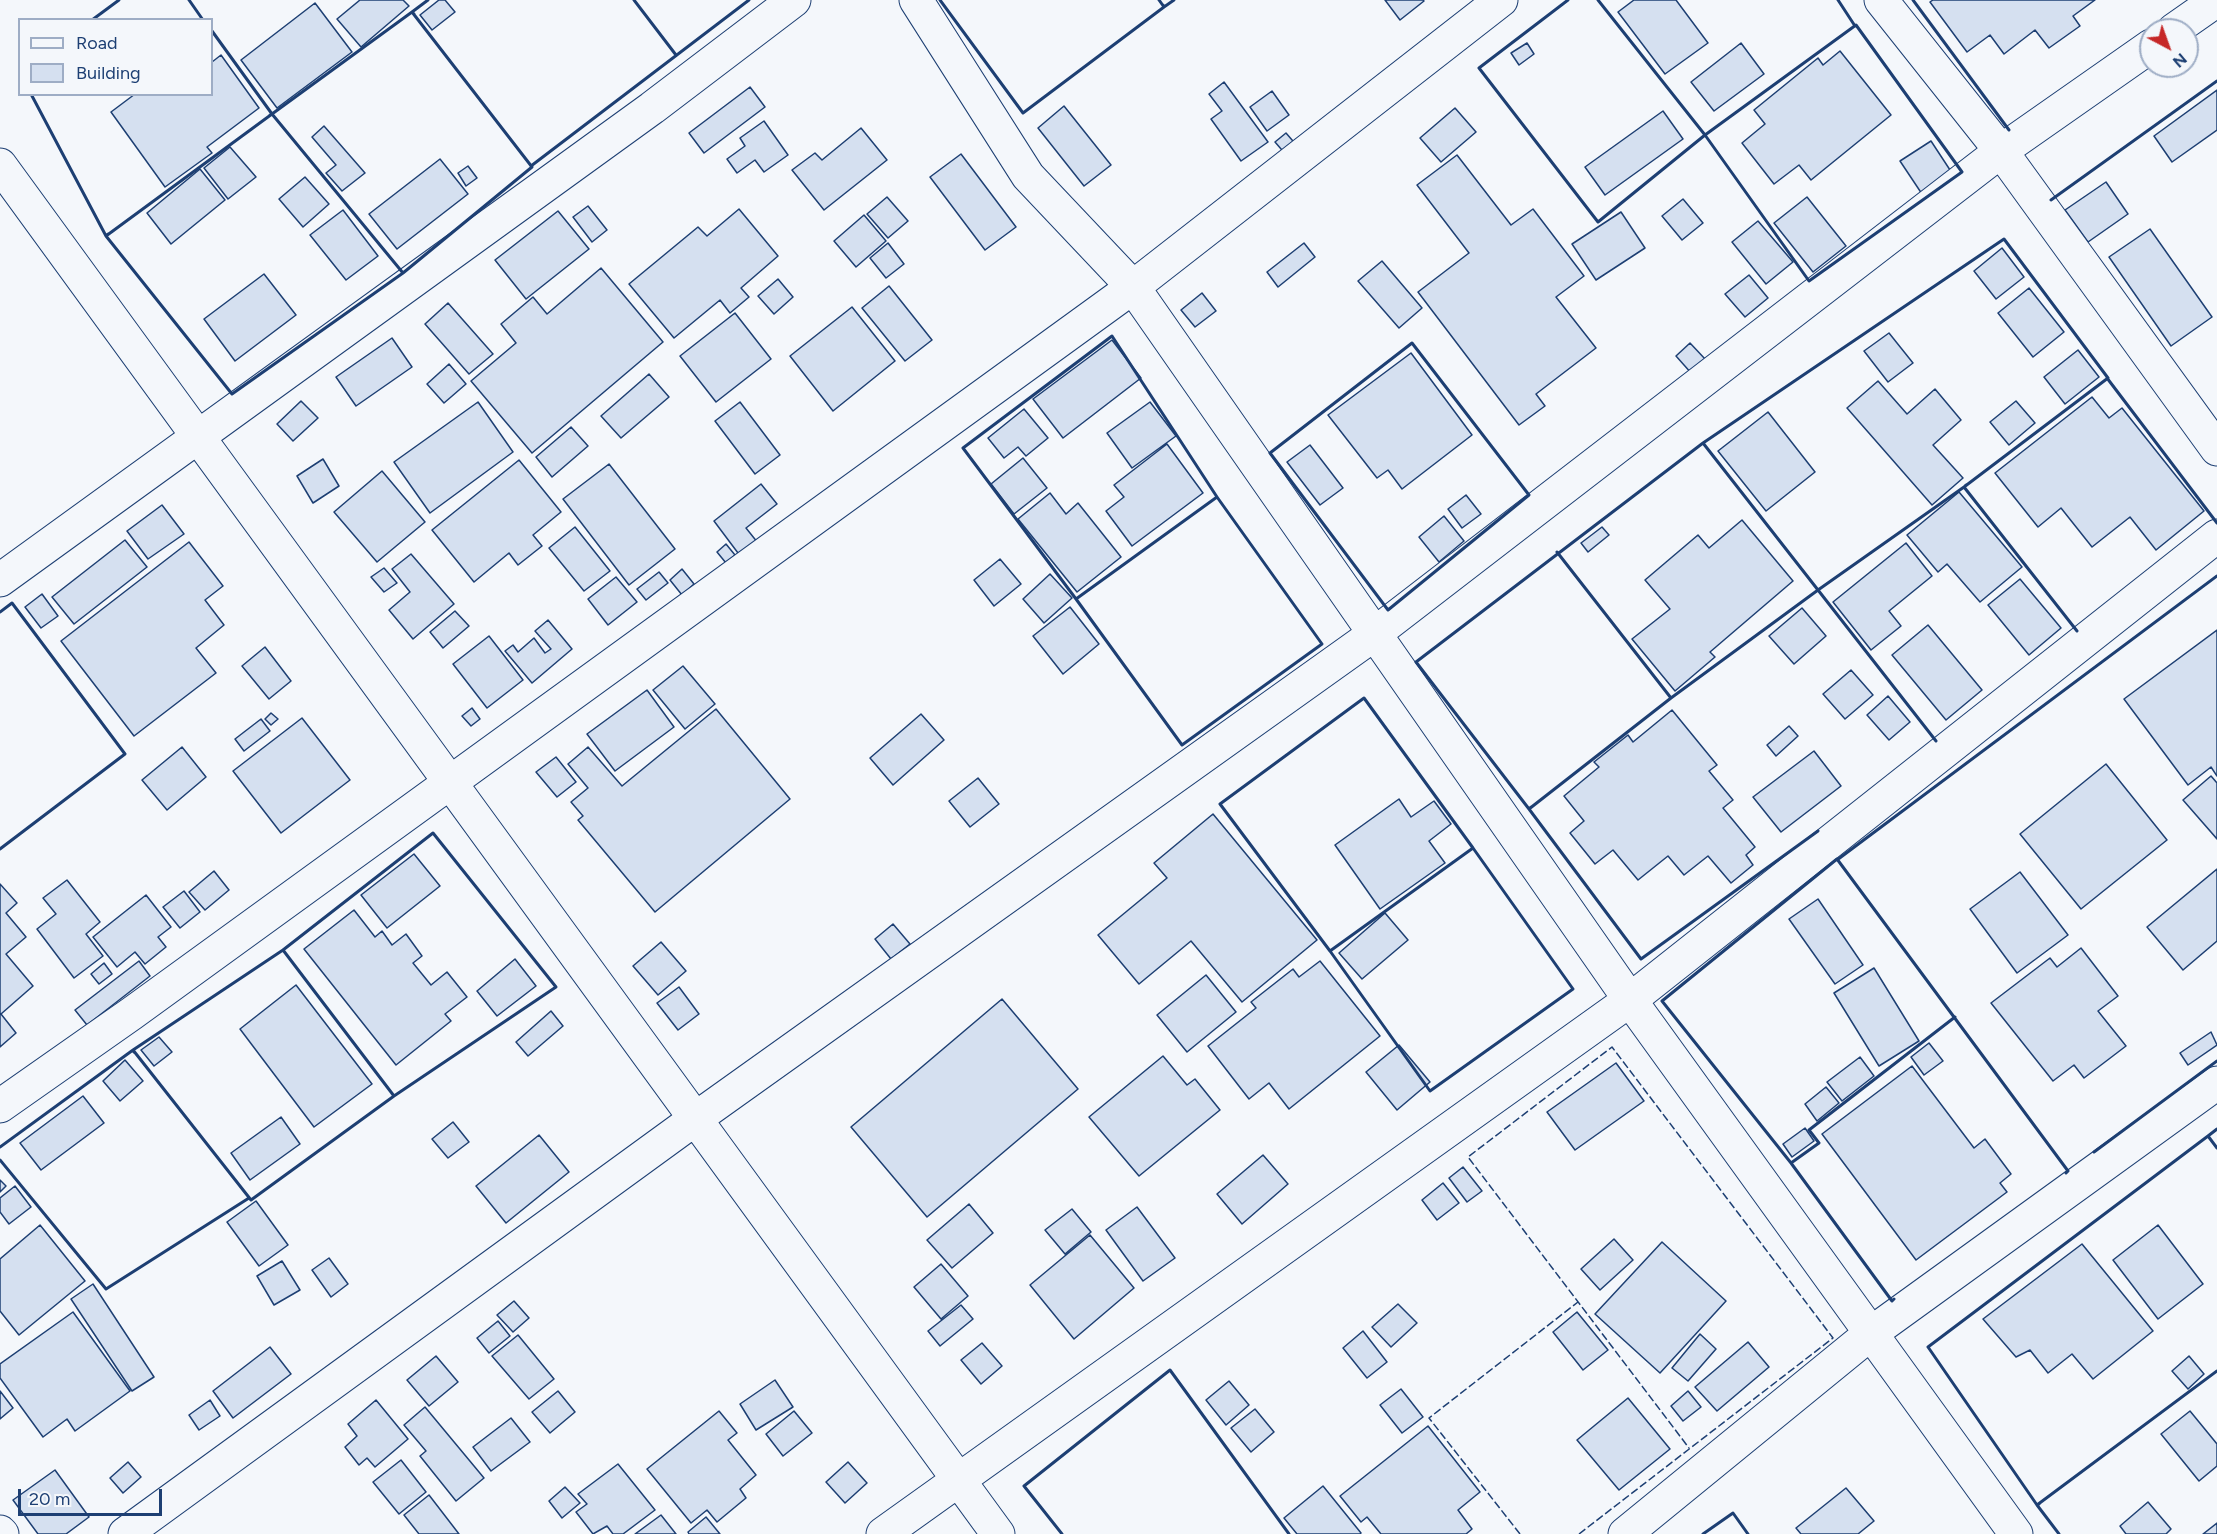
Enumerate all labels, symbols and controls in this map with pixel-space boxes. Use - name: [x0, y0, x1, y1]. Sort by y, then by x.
- legend: [18, 18, 213, 96]
- north arrow: [2139, 18, 2199, 78]
- text: Road: [76, 32, 117, 54]
- text: N: [2169, 49, 2191, 72]
- text: Building: [76, 62, 141, 84]
- scale bar: [21, 1477, 165, 1515]
- text: 20 m: [29, 1488, 70, 1510]

